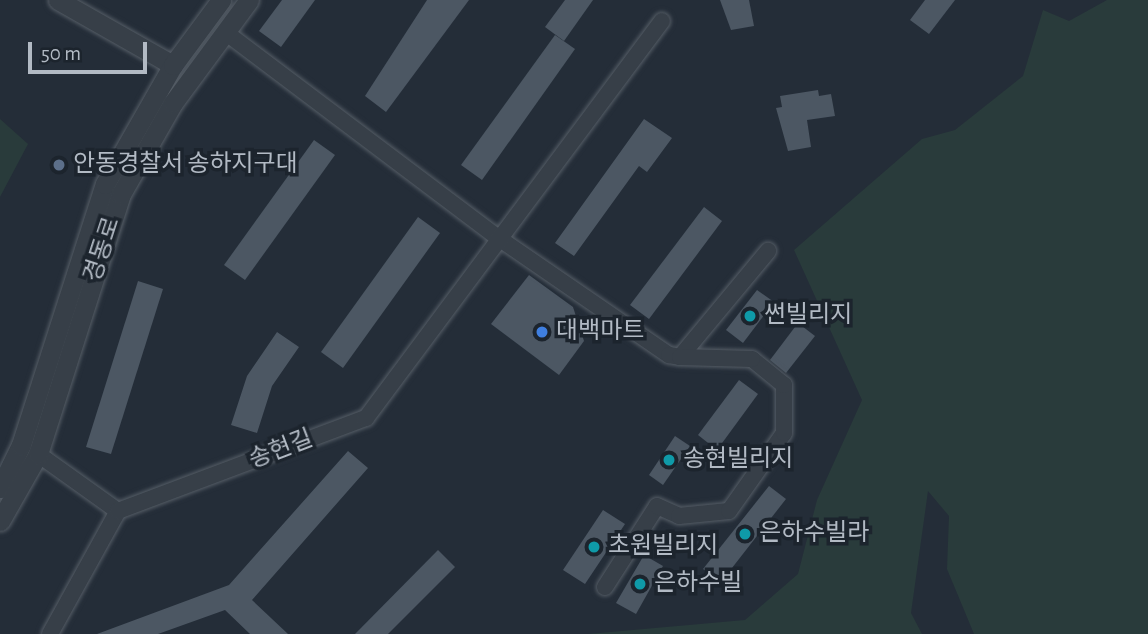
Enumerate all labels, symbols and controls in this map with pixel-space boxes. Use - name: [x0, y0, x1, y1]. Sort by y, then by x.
- scale bar: [32, 28, 150, 72]
- text: 50 m: [41, 43, 81, 64]
- place label: 안동경찰서 송하지구대: [73, 151, 298, 179]
- marker: 안동경찰서 송하지구대: [51, 157, 67, 173]
- street label: 경동로: [79, 214, 127, 286]
- place label: 썬빌리지: [764, 302, 852, 330]
- marker: 썬빌리지: [742, 308, 758, 324]
- place label: 대백마트: [556, 318, 644, 346]
- marker: 대백마트: [534, 324, 550, 340]
- street label: 송현길: [245, 425, 317, 475]
- place label: 송현빌리지: [683, 446, 793, 474]
- marker: 송현빌리지: [661, 452, 677, 468]
- place label: 은하수빌라: [759, 520, 869, 548]
- marker: 은하수빌라: [737, 526, 753, 542]
- place label: 초원빌리지: [608, 533, 718, 561]
- marker: 초원빌리지: [586, 539, 602, 555]
- place label: 은하수빌: [654, 570, 742, 598]
- marker: 은하수빌: [632, 576, 648, 592]

